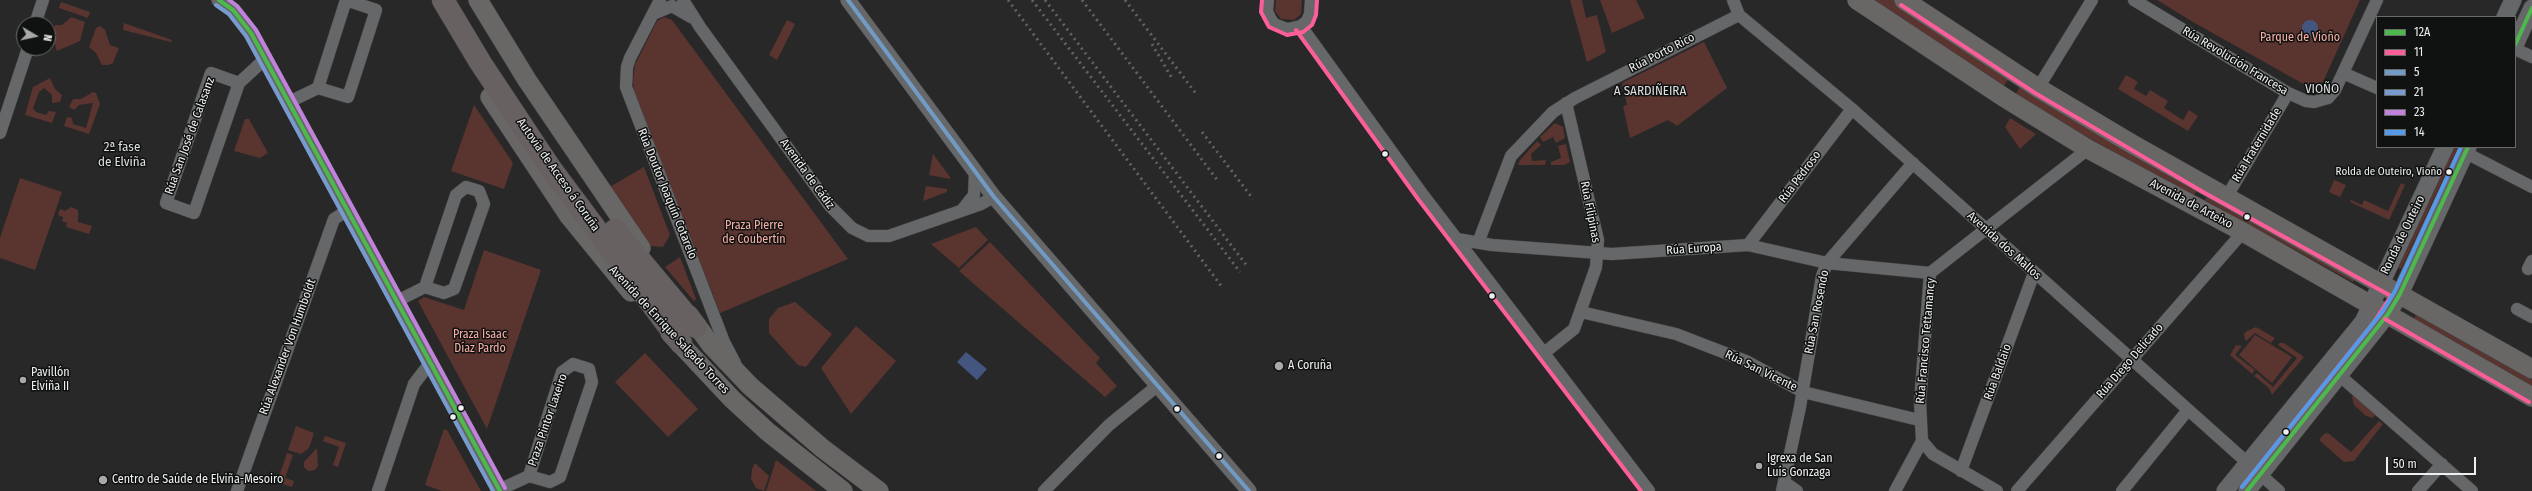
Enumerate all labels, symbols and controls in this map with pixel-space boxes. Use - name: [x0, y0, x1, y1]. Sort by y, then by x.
- north arrow: [16, 16, 56, 56]
- legend: [2376, 16, 2516, 148]
- street label: Rúa Revolución Francesa: [2179, 24, 2291, 98]
- text: 12A: [2414, 25, 2430, 39]
- street label: Rúa Porto Rico: [1627, 30, 1697, 76]
- park label: Parque de Vioño: [2260, 31, 2340, 45]
- text: N: [40, 34, 54, 42]
- text: 11: [2414, 45, 2423, 59]
- text: 5: [2414, 65, 2420, 79]
- street label: Rúa San José de Calasanz: [162, 75, 218, 197]
- district label: VIOÑO: [2302, 81, 2342, 97]
- district label: A SARDIÑEIRA: [1608, 83, 1692, 99]
- text: 21: [2414, 85, 2424, 99]
- street label: Rúa Fraternidade: [2229, 105, 2285, 185]
- text: 23: [2414, 105, 2425, 119]
- street label: Autovía de Acceso á Coruña: [513, 116, 603, 234]
- text: 14: [2414, 125, 2425, 139]
- street label: Rúa Doutor Joaquín Cotarelo: [634, 127, 700, 261]
- street label: Avenida de Cádiz: [777, 136, 837, 212]
- district label: 2ª fase de Elviña: [93, 139, 151, 170]
- street label: Rúa Pedroso: [1776, 148, 1824, 206]
- unlabelled marker: [1380, 149, 1390, 159]
- place label: Rolda de Outeiro, Vioño: [2336, 165, 2442, 179]
- marker: Rolda de Outeiro, Vioño: [2444, 167, 2454, 177]
- street label: Avenida de Arteixo: [2147, 176, 2235, 232]
- street label: Rúa Filipinas: [1577, 180, 1603, 244]
- street label: Ronda de Outeiro: [2378, 193, 2428, 277]
- street label: Avenida dos Mallos: [1964, 209, 2044, 283]
- unlabelled marker: [2242, 212, 2252, 222]
- park label: Praza Pierre de Coubertín: [722, 219, 786, 247]
- street label: Rúa Europa: [1666, 240, 1722, 258]
- street label: Avenida de Enrique Salgado Torres: [606, 263, 732, 397]
- street label: Rúa San Rosendo: [1802, 269, 1832, 355]
- street label: Rúa Alexander Von Humboldt: [257, 277, 319, 417]
- street label: Rúa Francisco Tettamancy: [1913, 278, 1939, 404]
- unlabelled marker: [1487, 291, 1497, 301]
- street label: Rúa Diego Delicado: [2093, 321, 2167, 401]
- park label: Praza Isaac Díaz Pardo: [453, 328, 507, 356]
- street label: Rúa Baldaio: [1981, 342, 2015, 402]
- street label: Rúa San Vicente: [1723, 347, 1799, 395]
- place label: A Coruña: [1288, 359, 1332, 373]
- marker: A Coruña: [1273, 360, 1285, 372]
- place label: Pavillón Elviña II: [31, 366, 70, 394]
- street label: Praza Pintor Laxeiro: [525, 372, 571, 468]
- marker: Pavillón Elviña II: [18, 375, 28, 385]
- unlabelled marker: [456, 403, 466, 413]
- unlabelled marker: [1172, 404, 1182, 414]
- unlabelled marker: [448, 412, 458, 422]
- unlabelled marker: [2281, 427, 2291, 437]
- scale bar: [2388, 449, 2478, 475]
- unlabelled marker: [1214, 451, 1224, 461]
- place label: Igrexa de San Luís Gonzaga: [1767, 452, 1833, 480]
- text: 50 m: [2393, 457, 2417, 471]
- marker: Igrexa de San Luís Gonzaga: [1754, 461, 1764, 471]
- place label: Centro de Saúde de Elviña-Mesoiro: [112, 473, 283, 487]
- marker: Centro de Saúde de Elviña-Mesoiro: [97, 474, 109, 486]

